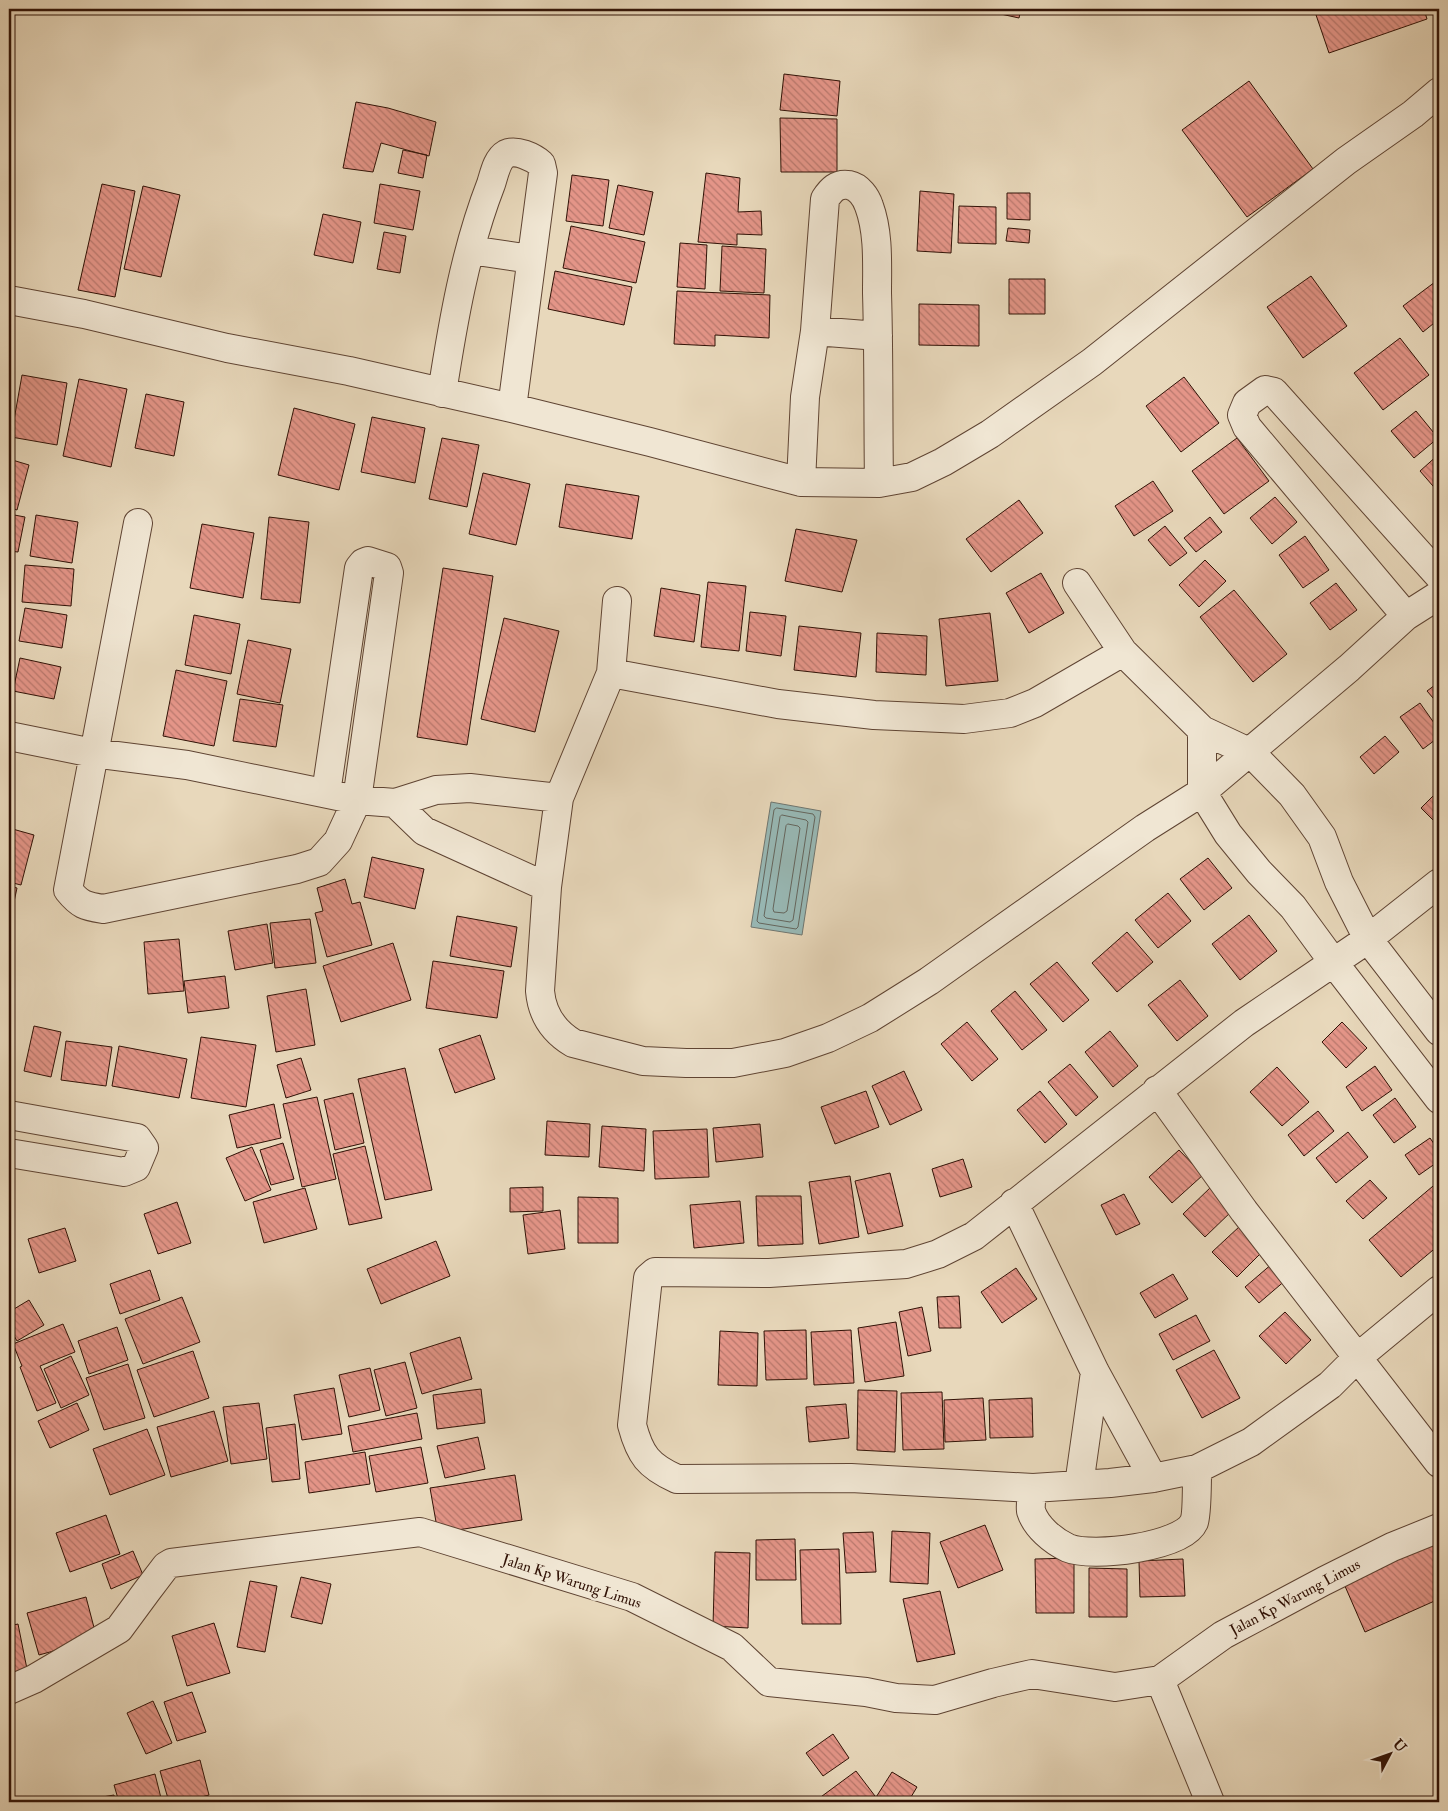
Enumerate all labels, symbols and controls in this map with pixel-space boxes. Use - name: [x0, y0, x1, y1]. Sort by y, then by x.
- street label: Jalan Kp Warung Limus: [499, 1550, 644, 1614]
- street label: Jalan Kp Warung Limus: [1226, 1555, 1364, 1641]
- north arrow: [1366, 1728, 1416, 1778]
- text: U: [1389, 1736, 1410, 1756]

